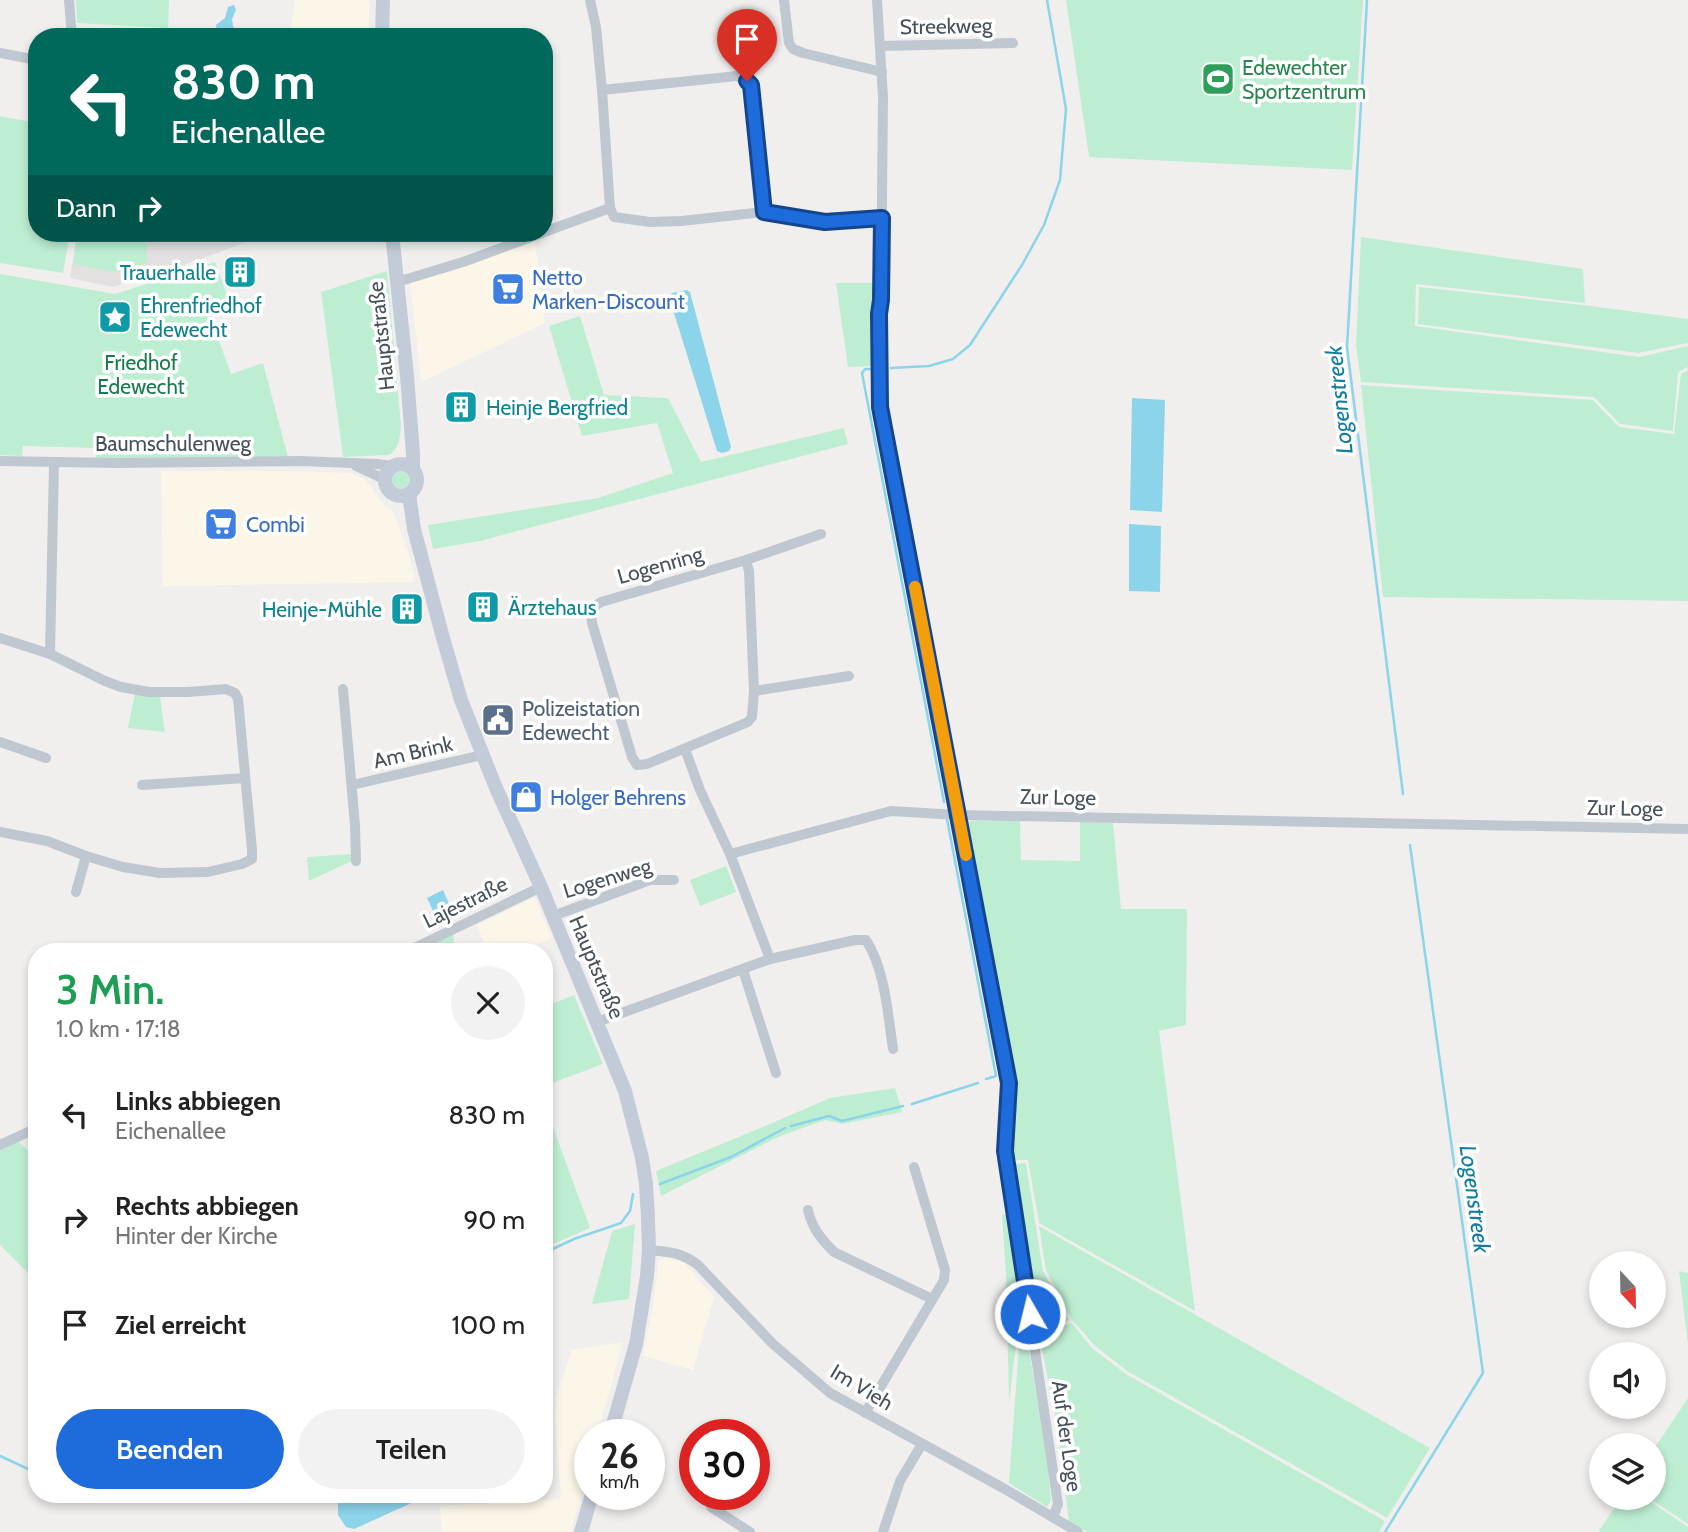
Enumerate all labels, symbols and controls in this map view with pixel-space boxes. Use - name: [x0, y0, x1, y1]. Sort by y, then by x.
- pin: [717, 9, 777, 81]
- street label: Streekweg: [899, 13, 993, 39]
- icon: arrive: [728, 20, 766, 58]
- text: 830 m: [171, 52, 315, 111]
- place label: Edewechter Sportzentrum: [1242, 55, 1366, 104]
- icon: left: [56, 56, 147, 147]
- sports icon: Edewechter Sportzentrum: [1199, 60, 1237, 98]
- text: Eichenallee: [171, 112, 325, 151]
- icon: right: [130, 189, 168, 227]
- text: Dann: [56, 192, 116, 224]
- building icon: Trauerhalle: [221, 253, 259, 291]
- place label: Trauerhalle: [120, 260, 216, 285]
- place label: Netto Marken-Discount: [532, 265, 685, 314]
- supermarket icon: Netto Marken-Discount: [489, 270, 527, 308]
- street label: Hauptstraße: [363, 280, 399, 392]
- place label: Ehrenfriedhof Edewecht: [140, 293, 262, 342]
- place icon: Ehrenfriedhof Edewecht: [96, 298, 134, 336]
- water label: Logenstreek: [1319, 343, 1359, 456]
- park label: Friedhof Edewecht: [97, 350, 185, 399]
- building icon: Heinje Bergfried: [442, 388, 480, 426]
- place label: Heinje Bergfried: [486, 395, 628, 421]
- street label: Baumschulenweg: [95, 431, 252, 456]
- supermarket icon: Combi: [202, 505, 240, 543]
- place label: Combi: [246, 512, 305, 537]
- street label: Logenring: [614, 541, 706, 589]
- building icon: Ärztehaus: [464, 588, 502, 626]
- building icon: Heinje-Mühle: [388, 590, 426, 628]
- place label: Ärztehaus: [508, 595, 597, 620]
- place label: Heinje-Mühle: [262, 597, 382, 623]
- place label: Polizeistation Edewecht: [522, 696, 640, 745]
- public building icon: Polizeistation Edewecht: [479, 701, 517, 739]
- street label: Am Brink: [371, 731, 456, 773]
- shop icon: Holger Behrens: [507, 778, 545, 816]
- street label: Zur Loge: [1020, 784, 1097, 810]
- place label: Holger Behrens: [550, 785, 686, 810]
- street label: Zur Loge: [1587, 795, 1664, 821]
- street label: Logenweg: [560, 853, 655, 903]
- street label: Lajestraße: [419, 871, 512, 934]
- street label: Hauptstraße: [564, 912, 630, 1022]
- text: 3 Min.: [56, 963, 164, 1015]
- button: close: [451, 966, 525, 1040]
- text: 1.0 km · 17:18: [56, 1015, 181, 1043]
- text: Links abbiegen: [115, 1085, 281, 1117]
- icon: left: [56, 1096, 94, 1134]
- text: 830 m: [448, 1099, 525, 1131]
- text: Eichenallee: [115, 1117, 226, 1145]
- water label: Logenstreek: [1454, 1143, 1497, 1256]
- text: Rechts abbiegen: [115, 1190, 299, 1222]
- icon: right: [56, 1201, 94, 1239]
- text: 90 m: [463, 1204, 525, 1236]
- text: Hinter der Kirche: [115, 1222, 278, 1250]
- north arrow: [1589, 1251, 1666, 1328]
- map controls: [1589, 1251, 1666, 1510]
- position arrow: [993, 1277, 1067, 1351]
- icon: arrive: [56, 1306, 94, 1344]
- text: Ziel erreicht: [115, 1309, 246, 1341]
- text: 100 m: [452, 1309, 525, 1341]
- button: sound: [1589, 1342, 1666, 1419]
- street label: Im Vieh: [826, 1359, 898, 1415]
- street label: Auf der Loge: [1047, 1379, 1087, 1494]
- button: Beenden: [56, 1409, 284, 1489]
- button: Teilen: [298, 1409, 525, 1489]
- speed limit sign: 30: [679, 1419, 770, 1510]
- button: layers: [1589, 1433, 1666, 1510]
- text: 26: [600, 1434, 639, 1477]
- text: km/h: [600, 1471, 639, 1493]

